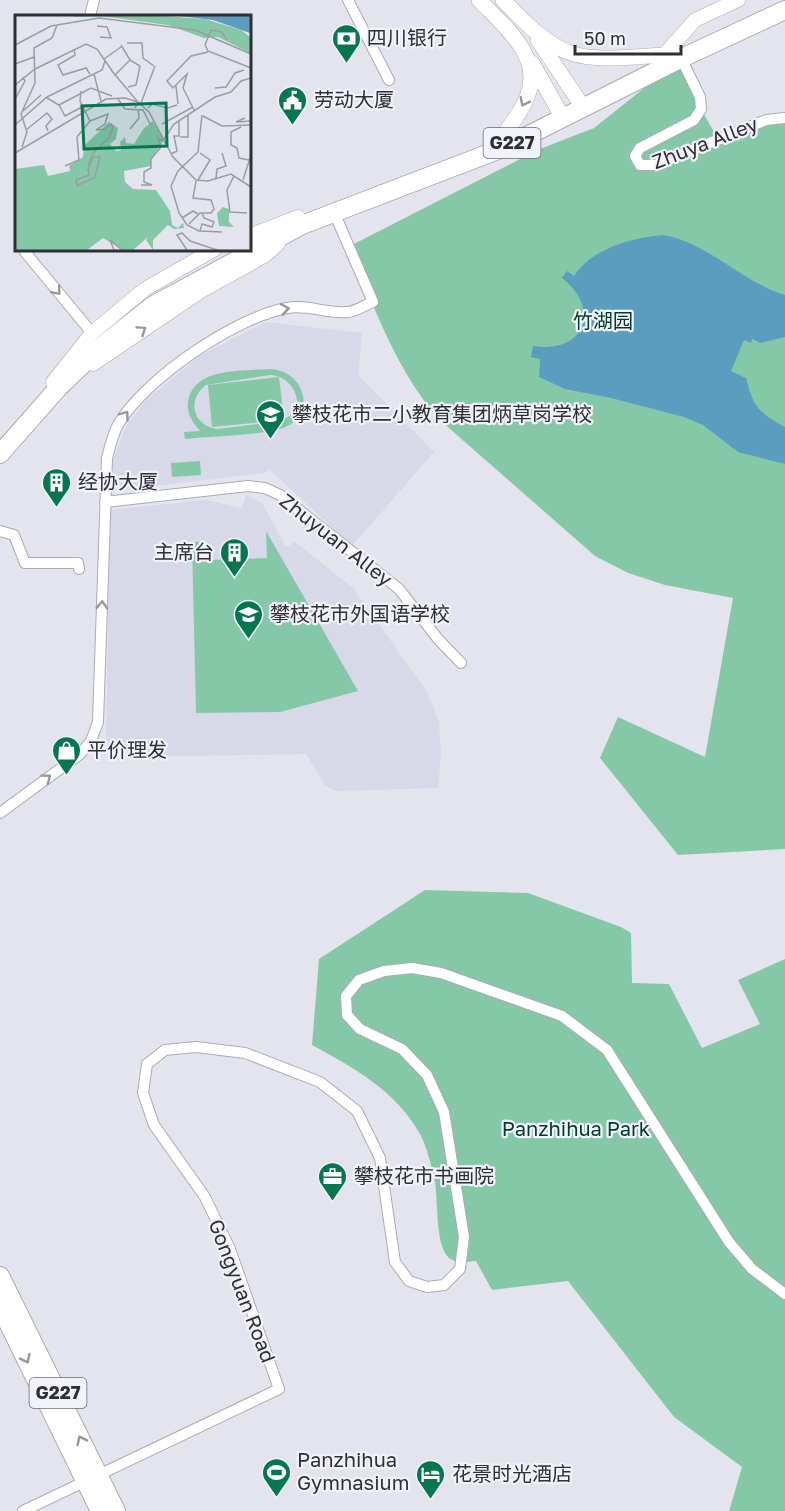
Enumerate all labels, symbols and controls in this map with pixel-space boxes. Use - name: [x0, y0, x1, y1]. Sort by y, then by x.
- inset map: [15, 15, 250, 250]
- scale bar: [575, 18, 682, 56]
- bank icon: 四川银行: [330, 22, 362, 64]
- place label: 四川银行: [367, 25, 447, 49]
- text: 50 m: [584, 27, 626, 49]
- public building icon: 劳动大厦: [277, 84, 309, 126]
- place label: 劳动大厦: [314, 87, 394, 111]
- one-way arrow: [520, 96, 531, 106]
- street label: Zhuya Alley: [648, 111, 761, 173]
- road number: G227: [484, 128, 540, 158]
- one-way arrow: [50, 284, 61, 295]
- one-way arrow: [280, 303, 290, 316]
- park label: 竹湖园: [573, 308, 633, 332]
- one-way arrow: [136, 326, 146, 338]
- school or university icon: 攀枝花市二小教育集团炳草岗学校: [255, 398, 287, 440]
- place label: 攀枝花市二小教育集团炳草岗学校: [292, 401, 592, 425]
- one-way arrow: [118, 410, 129, 421]
- building icon: 经协大厦: [41, 466, 73, 508]
- place label: 经协大厦: [78, 469, 158, 493]
- street label: Zhuyuan Alley: [276, 488, 398, 591]
- building icon: 主席台: [219, 536, 251, 578]
- place label: 主席台: [154, 539, 214, 563]
- school or university icon: 攀枝花市外国语学校: [233, 598, 265, 640]
- one-way arrow: [95, 601, 108, 610]
- place label: 攀枝花市外国语学校: [270, 601, 450, 625]
- shop icon: 平价理发: [50, 734, 82, 776]
- place label: 平价理发: [87, 737, 167, 761]
- one-way arrow: [40, 774, 51, 785]
- park label: Panzhihua Park: [502, 1116, 650, 1140]
- office icon: 攀枝花市书画院: [317, 1160, 349, 1202]
- place label: 攀枝花市书画院: [354, 1163, 494, 1187]
- street label: Gongyuan Road: [205, 1216, 281, 1366]
- one-way arrow: [18, 1352, 30, 1363]
- road number: G227: [29, 1378, 86, 1408]
- one-way arrow: [77, 1435, 89, 1446]
- place label: Panzhihua Gymnasium: [297, 1447, 409, 1494]
- sports icon: Panzhihua Gymnasium: [260, 1456, 292, 1498]
- hotel icon: 花景时光酒店: [415, 1458, 447, 1500]
- place label: 花景时光酒店: [452, 1461, 572, 1485]

